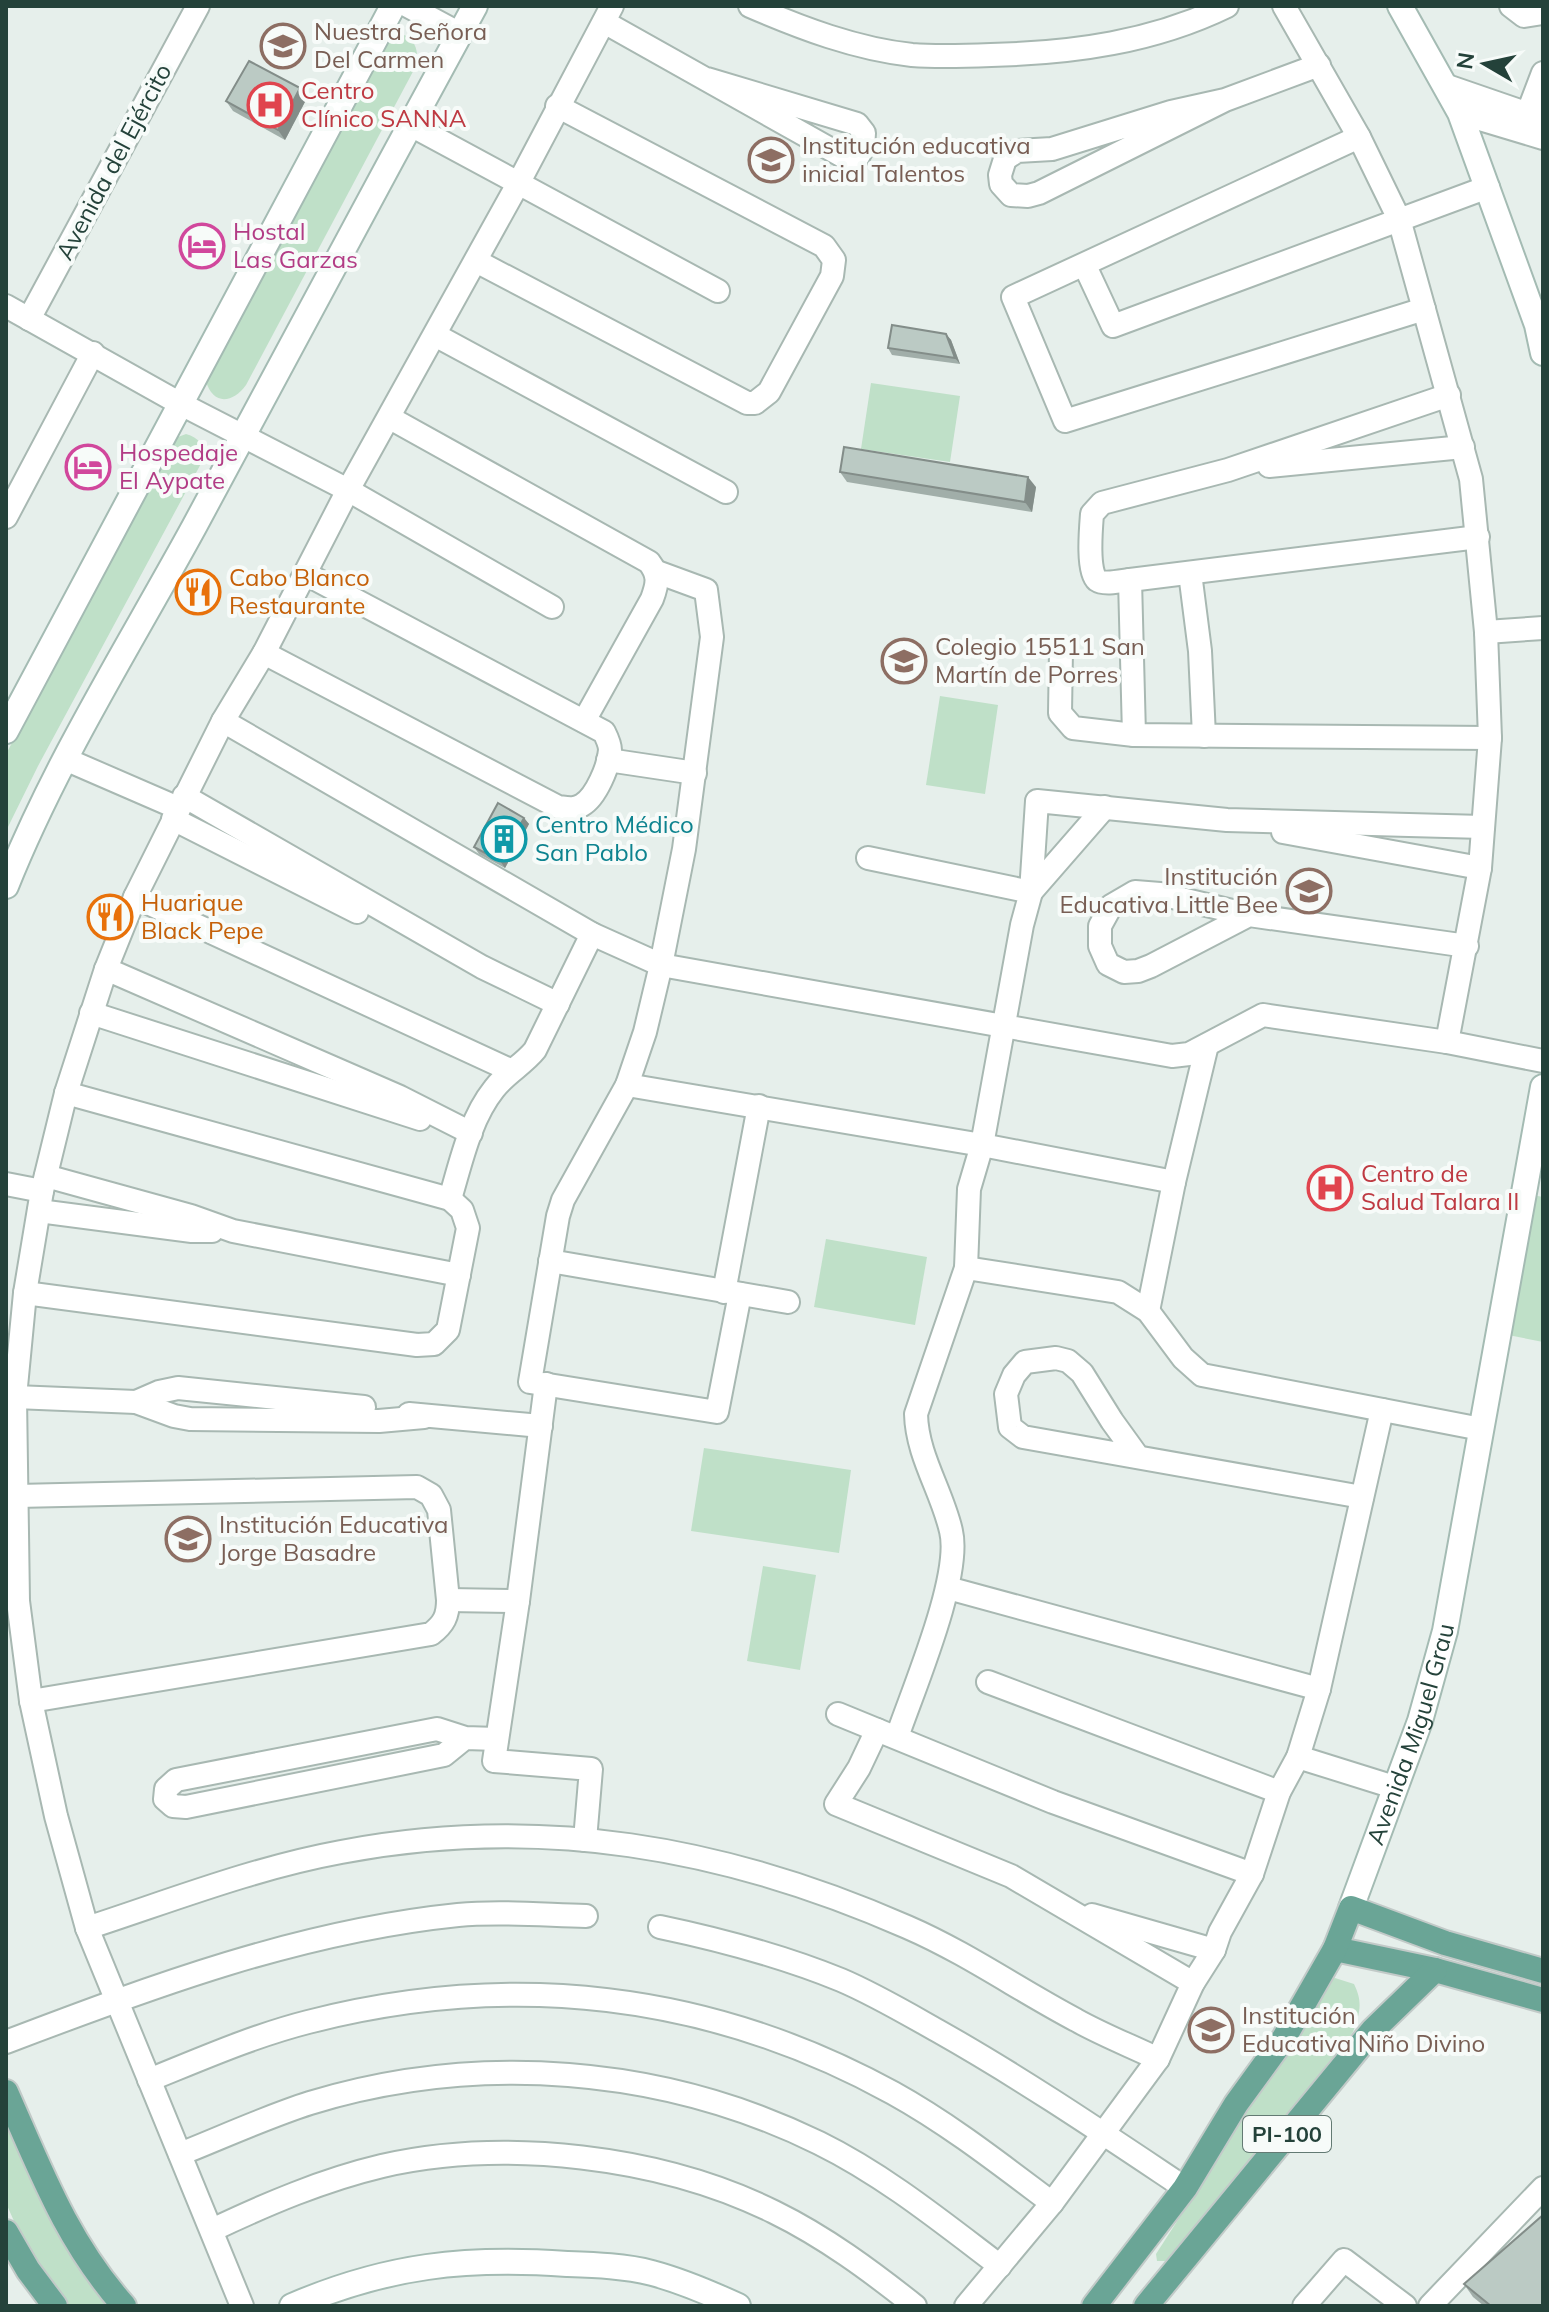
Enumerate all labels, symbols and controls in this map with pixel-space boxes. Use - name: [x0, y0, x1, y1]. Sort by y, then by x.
- place label: Nuestra Señora Del Carmen: [314, 16, 487, 74]
- school or university icon: Nuestra Señora Del Carmen: [259, 22, 307, 70]
- north arrow: [1445, 24, 1525, 104]
- text: N: [1450, 50, 1480, 71]
- street label: Avenida del Ejército: [49, 58, 178, 265]
- place label: Centro Clínico SANNA: [301, 75, 467, 133]
- hospital icon: Centro Clínico SANNA: [246, 81, 294, 129]
- place label: Institución educativa inicial Talentos: [802, 130, 1031, 188]
- school or university icon: Institución educativa inicial Talentos: [747, 136, 795, 184]
- place label: Hostal Las Garzas: [233, 216, 358, 274]
- hotel icon: Hostal Las Garzas: [178, 222, 226, 270]
- place label: Hospedaje El Aypate: [119, 437, 238, 495]
- hotel icon: Hospedaje El Aypate: [64, 443, 112, 491]
- place label: Cabo Blanco Restaurante: [229, 562, 370, 620]
- restaurant icon: Cabo Blanco Restaurante: [174, 568, 222, 616]
- place label: Colegio 15511 San Martín de Porres: [935, 631, 1145, 689]
- school or university icon: Colegio 15511 San Martín de Porres: [880, 637, 928, 685]
- place label: Centro Médico San Pablo: [535, 809, 694, 867]
- building icon: Centro Médico San Pablo: [480, 815, 528, 863]
- place label: Institución Educativa Little Bee: [1060, 861, 1278, 919]
- school or university icon: Institución Educativa Little Bee: [1285, 867, 1333, 915]
- place label: Huarique Black Pepe: [141, 887, 264, 945]
- restaurant icon: Huarique Black Pepe: [86, 893, 134, 941]
- place label: Centro de Salud Talara II: [1361, 1158, 1519, 1216]
- hospital icon: Centro de Salud Talara II: [1306, 1164, 1354, 1212]
- place label: Institución Educativa Jorge Basadre: [219, 1509, 449, 1567]
- school or university icon: Institución Educativa Jorge Basadre: [164, 1515, 212, 1563]
- street label: Avenida Miguel Grau: [1360, 1621, 1460, 1849]
- place label: Institución Educativa Niño Divino: [1242, 2000, 1485, 2058]
- school or university icon: Institución Educativa Niño Divino: [1187, 2006, 1235, 2054]
- road number: PI-100: [1243, 2116, 1331, 2152]

